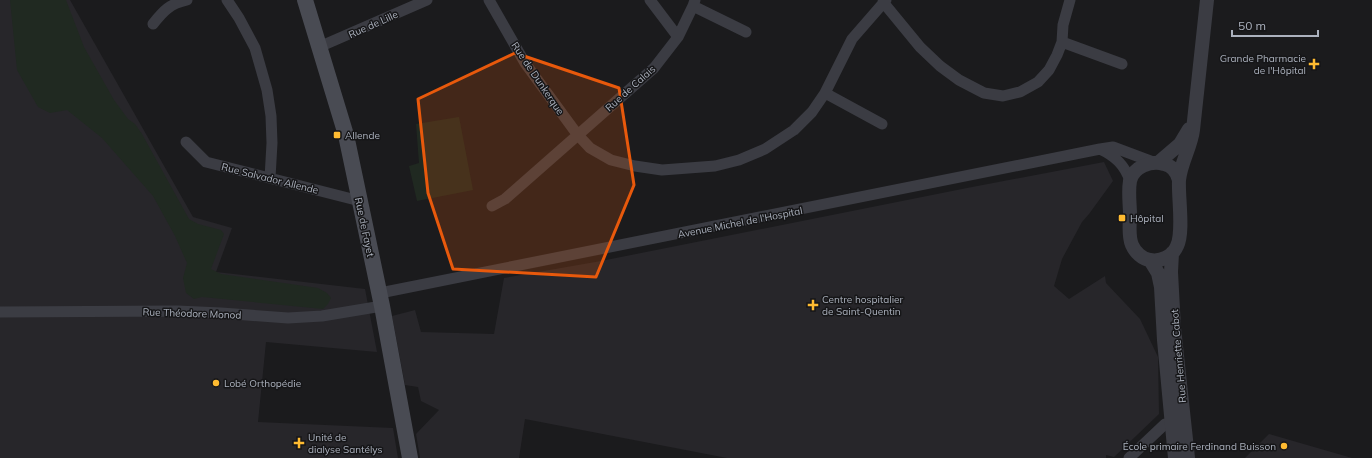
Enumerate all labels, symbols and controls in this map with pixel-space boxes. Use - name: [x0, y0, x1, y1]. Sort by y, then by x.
- street label: Rue de Lille: [346, 8, 400, 41]
- scale bar: [1232, 12, 1318, 38]
- text: 50 m: [1238, 18, 1266, 33]
- street label: Rue de Dunkerque: [508, 39, 567, 117]
- place label: Grande Pharmacie de l'Hôpital: [1220, 52, 1306, 77]
- marker: Grande Pharmacie de l'Hôpital: [1309, 59, 1319, 69]
- street label: Rue de Calais: [603, 62, 658, 114]
- place label: Allende: [345, 129, 380, 142]
- marker: Allende: [332, 130, 342, 140]
- street label: Rue Salvador Allende: [220, 160, 320, 197]
- street label: Rue de Fayet: [352, 196, 377, 258]
- street label: Avenue Michel de l'Hospital: [677, 204, 804, 241]
- place label: Hôpital: [1130, 212, 1164, 225]
- marker: Hôpital: [1117, 213, 1127, 223]
- place label: Centre hospitalier de Saint-Quentin: [822, 293, 904, 318]
- marker: Centre hospitalier de Saint-Quentin: [807, 299, 819, 311]
- street label: Rue Théodore Monod: [142, 305, 242, 322]
- street label: Rue Henriette Cabot: [1168, 308, 1189, 403]
- place label: Lobé Orthopédie: [224, 377, 301, 390]
- marker: Lobé Orthopédie: [211, 378, 221, 388]
- place label: Unité de dialyse Santélys: [308, 431, 383, 456]
- marker: Unité de dialyse Santélys: [293, 437, 305, 449]
- place label: École primaire Ferdinand Buisson: [1123, 440, 1276, 453]
- marker: École primaire Ferdinand Buisson: [1279, 441, 1289, 451]

